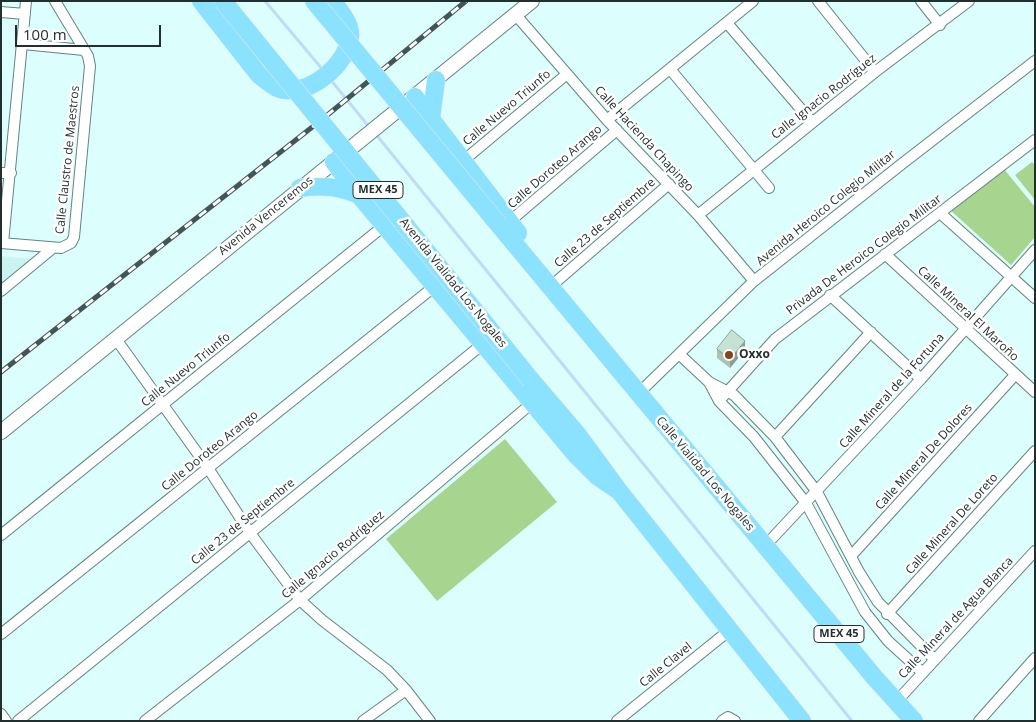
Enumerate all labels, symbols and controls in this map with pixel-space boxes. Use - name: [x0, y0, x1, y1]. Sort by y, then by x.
- scale bar: [18, 15, 164, 47]
- text: 100 m: [23, 24, 67, 44]
- street label: Calle Ignacio Rodríguez: [769, 52, 879, 142]
- street label: Calle Nuevo Triunfo: [460, 67, 554, 149]
- street label: Calle Hacienda Chapingo: [591, 83, 697, 195]
- street label: Calle Claustro de Maestros: [53, 85, 83, 235]
- street label: Calle Doroteo Arango: [505, 122, 605, 212]
- street label: Avenida Heroico Colegio Militar: [754, 147, 898, 269]
- street label: Avenida Venceremos: [216, 174, 316, 258]
- street label: Calle 23 de Septiembre: [552, 175, 658, 271]
- road number: MEX 45: [353, 182, 403, 198]
- street label: Privada De Heroico Colegio Militar: [784, 192, 944, 318]
- street label: Avenida Vialidad Los Nogales: [396, 215, 510, 351]
- street label: Calle Mineral El Maroño: [915, 263, 1021, 365]
- street label: Calle Nuevo Triunfo: [139, 330, 233, 410]
- street label: Calle Mineral de la Fortuna: [837, 331, 947, 451]
- place label: Oxxo: [739, 348, 770, 362]
- marker: Oxxo: [723, 349, 735, 361]
- street label: Calle Mineral De Dolores: [873, 401, 975, 513]
- street label: Calle Doroteo Arango: [159, 408, 261, 494]
- street label: Calle Vialidad Los Nogales: [653, 414, 757, 534]
- street label: Calle Mineral De Loreto: [903, 471, 1001, 577]
- street label: Calle 23 de Septiembre: [188, 476, 298, 568]
- street label: Calle Ignacio Rodríguez: [279, 508, 387, 602]
- street label: Calle Mineral de Agua Blanca: [896, 554, 1016, 682]
- road number: MEX 45: [814, 626, 864, 642]
- street label: Calle Clavel: [637, 640, 695, 690]

